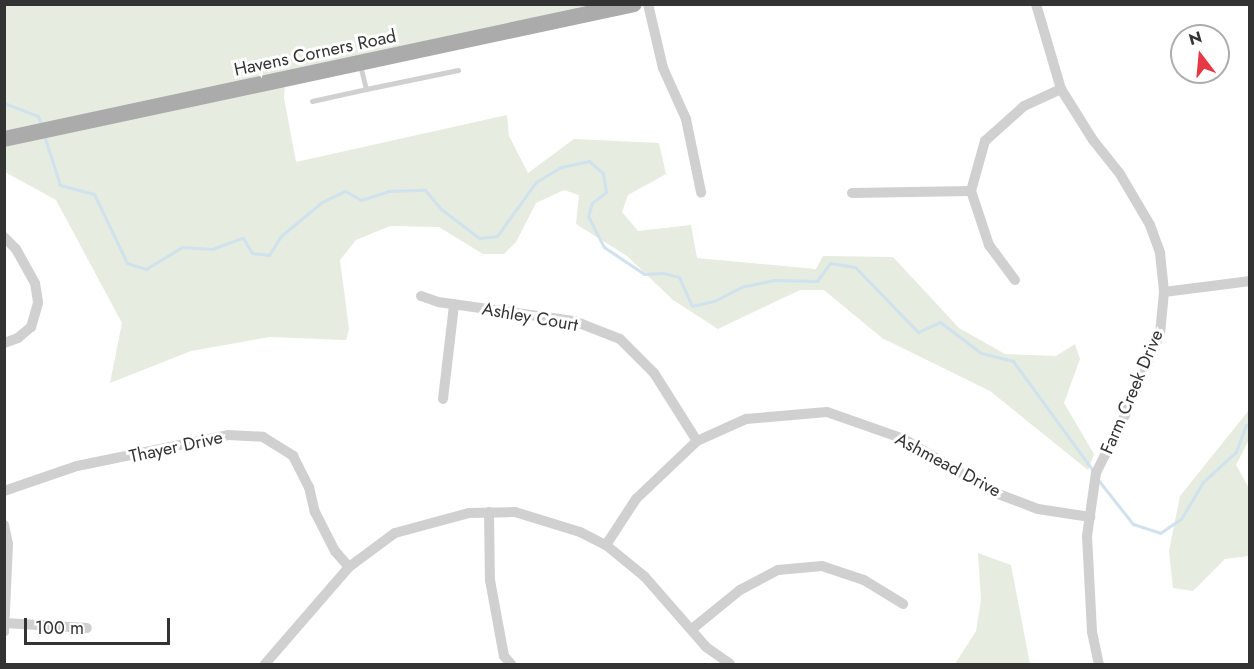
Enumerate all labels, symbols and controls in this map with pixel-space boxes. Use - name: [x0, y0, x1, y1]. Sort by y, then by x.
- north arrow: [1170, 24, 1230, 84]
- street label: Havens Corners Road: [232, 25, 398, 81]
- text: N: [1186, 25, 1205, 51]
- street label: Ashley Court: [480, 298, 580, 336]
- street label: Farm Creek Drive: [1096, 327, 1168, 457]
- street label: Thayer Drive: [127, 427, 225, 467]
- street label: Ashmead Drive: [892, 428, 1004, 502]
- scale bar: [27, 606, 172, 644]
- text: 100 m: [35, 615, 84, 641]

